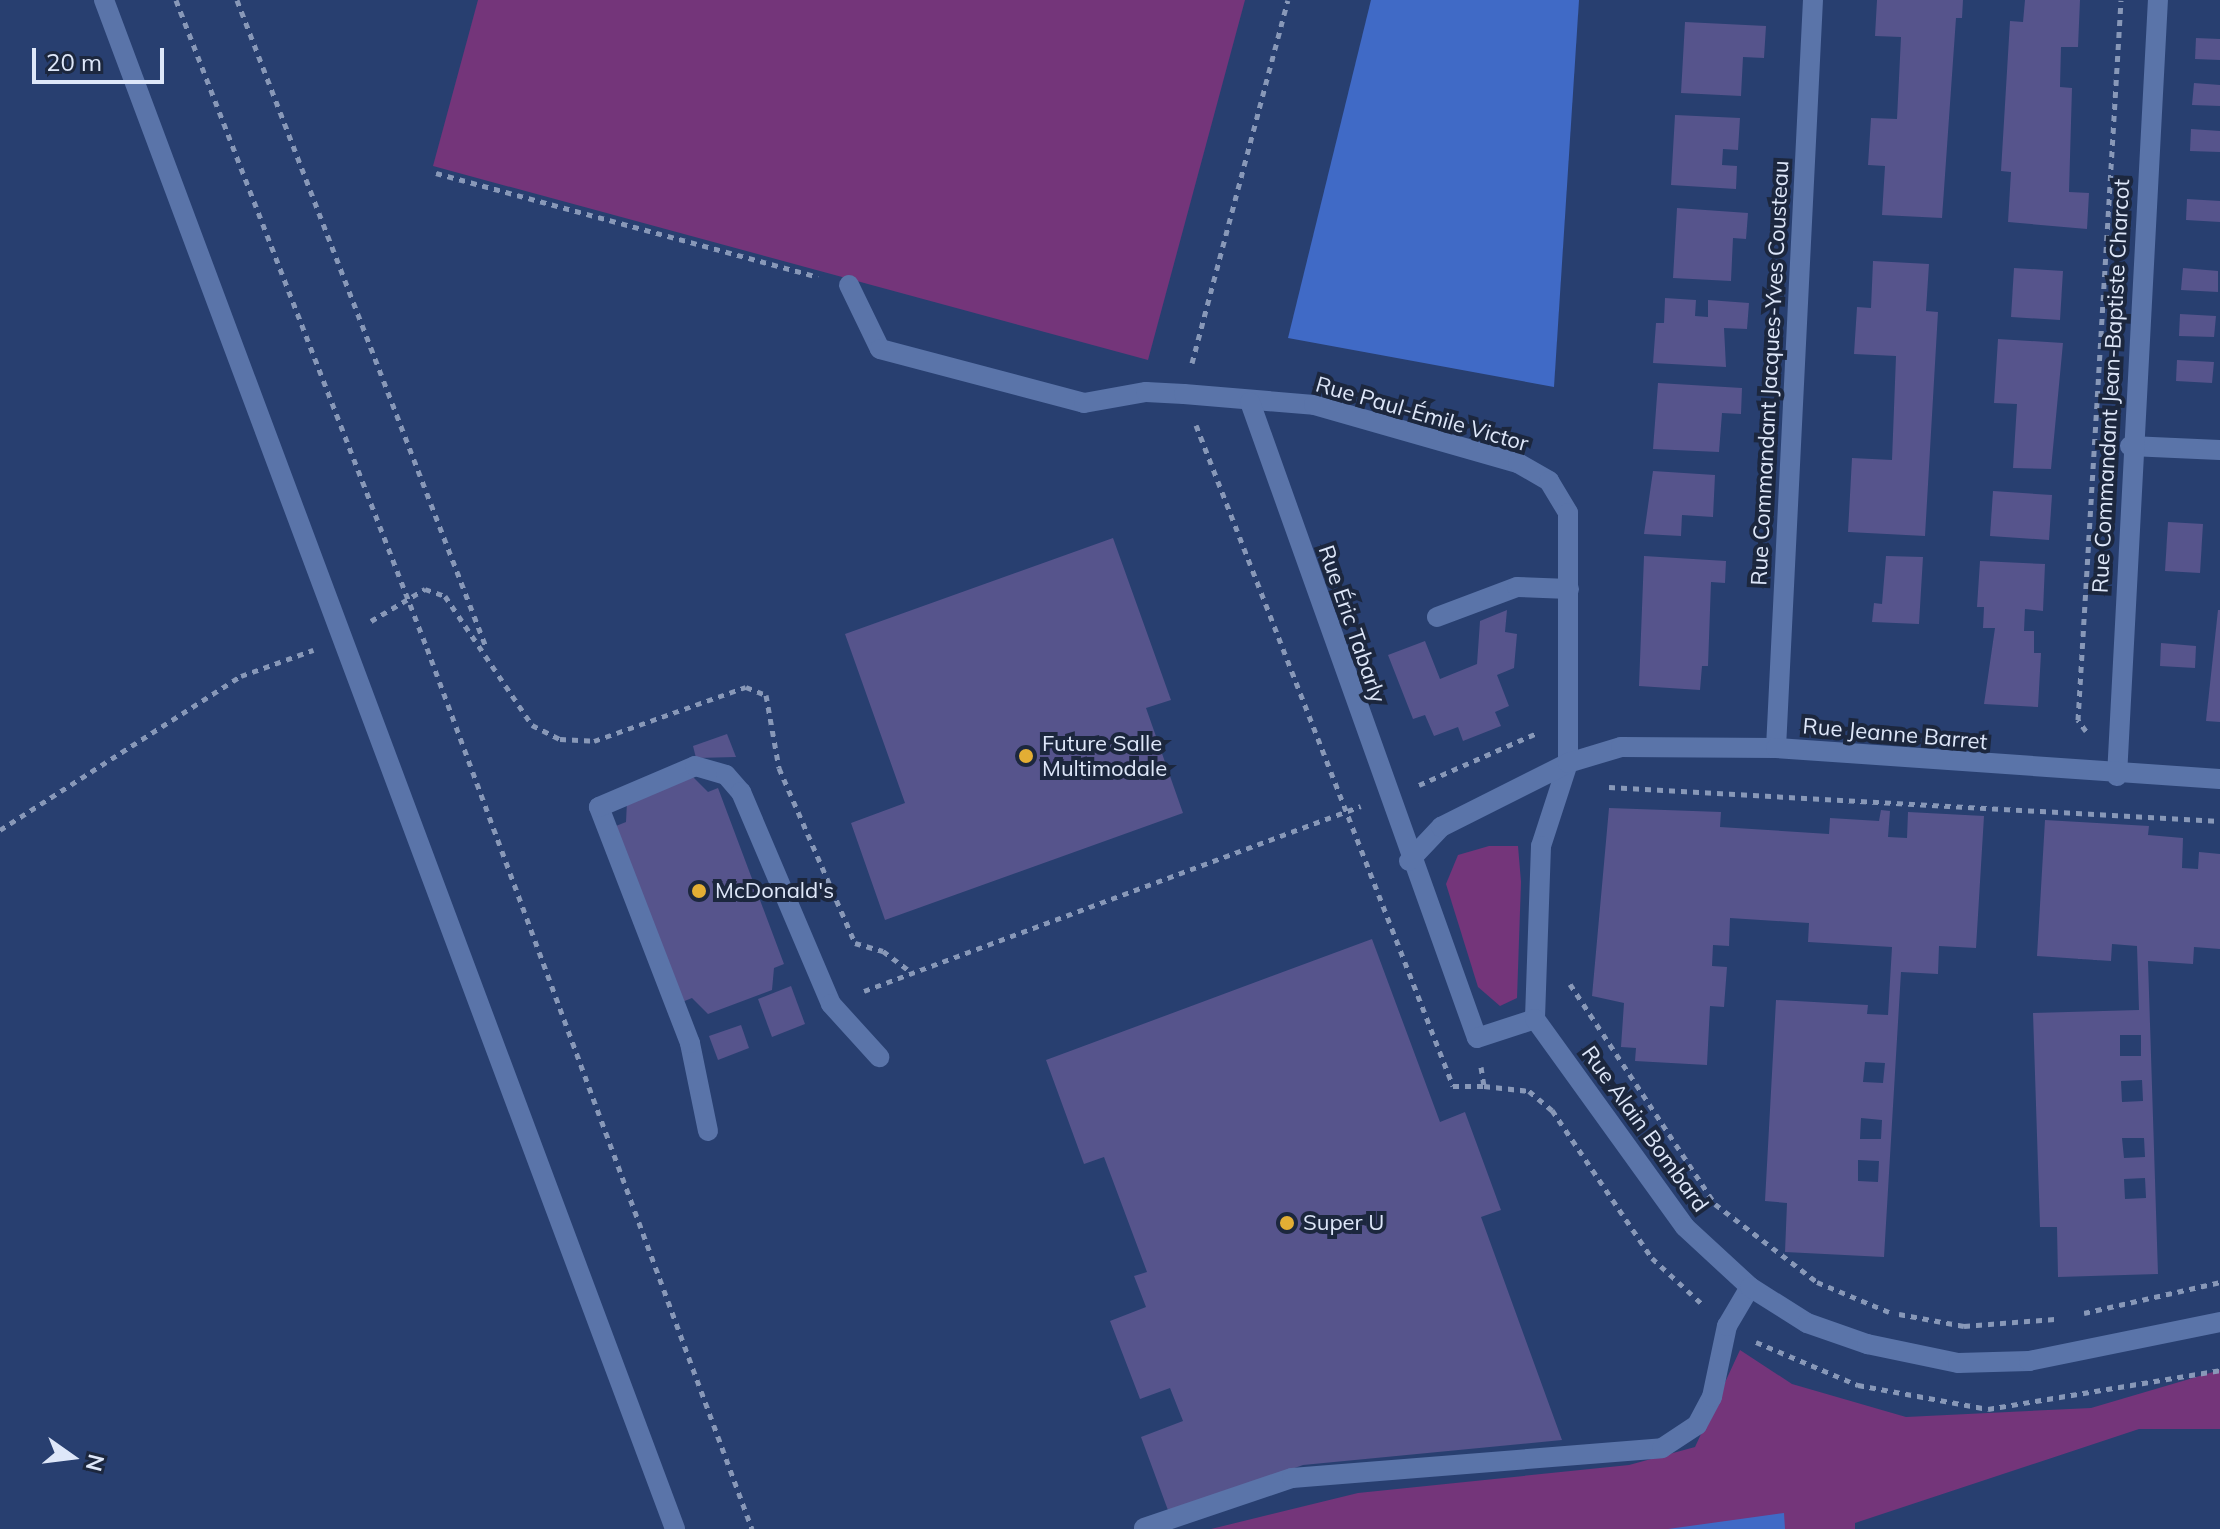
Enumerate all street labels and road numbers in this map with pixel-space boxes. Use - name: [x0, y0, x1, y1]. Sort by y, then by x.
- street label: Rue Commandant Jacques-Yves Cousteau: [1746, 160, 1794, 586]
- street label: Rue Commandant Jean-Baptiste Charcot: [2087, 178, 2135, 594]
- street label: Rue Paul-Émile Victor: [1313, 371, 1531, 457]
- street label: Rue Éric Tabarly: [1313, 542, 1391, 706]
- street label: Rue Jeanne Barret: [1802, 713, 1988, 755]
- street label: Rue Alain Bombard: [1576, 1041, 1714, 1217]

